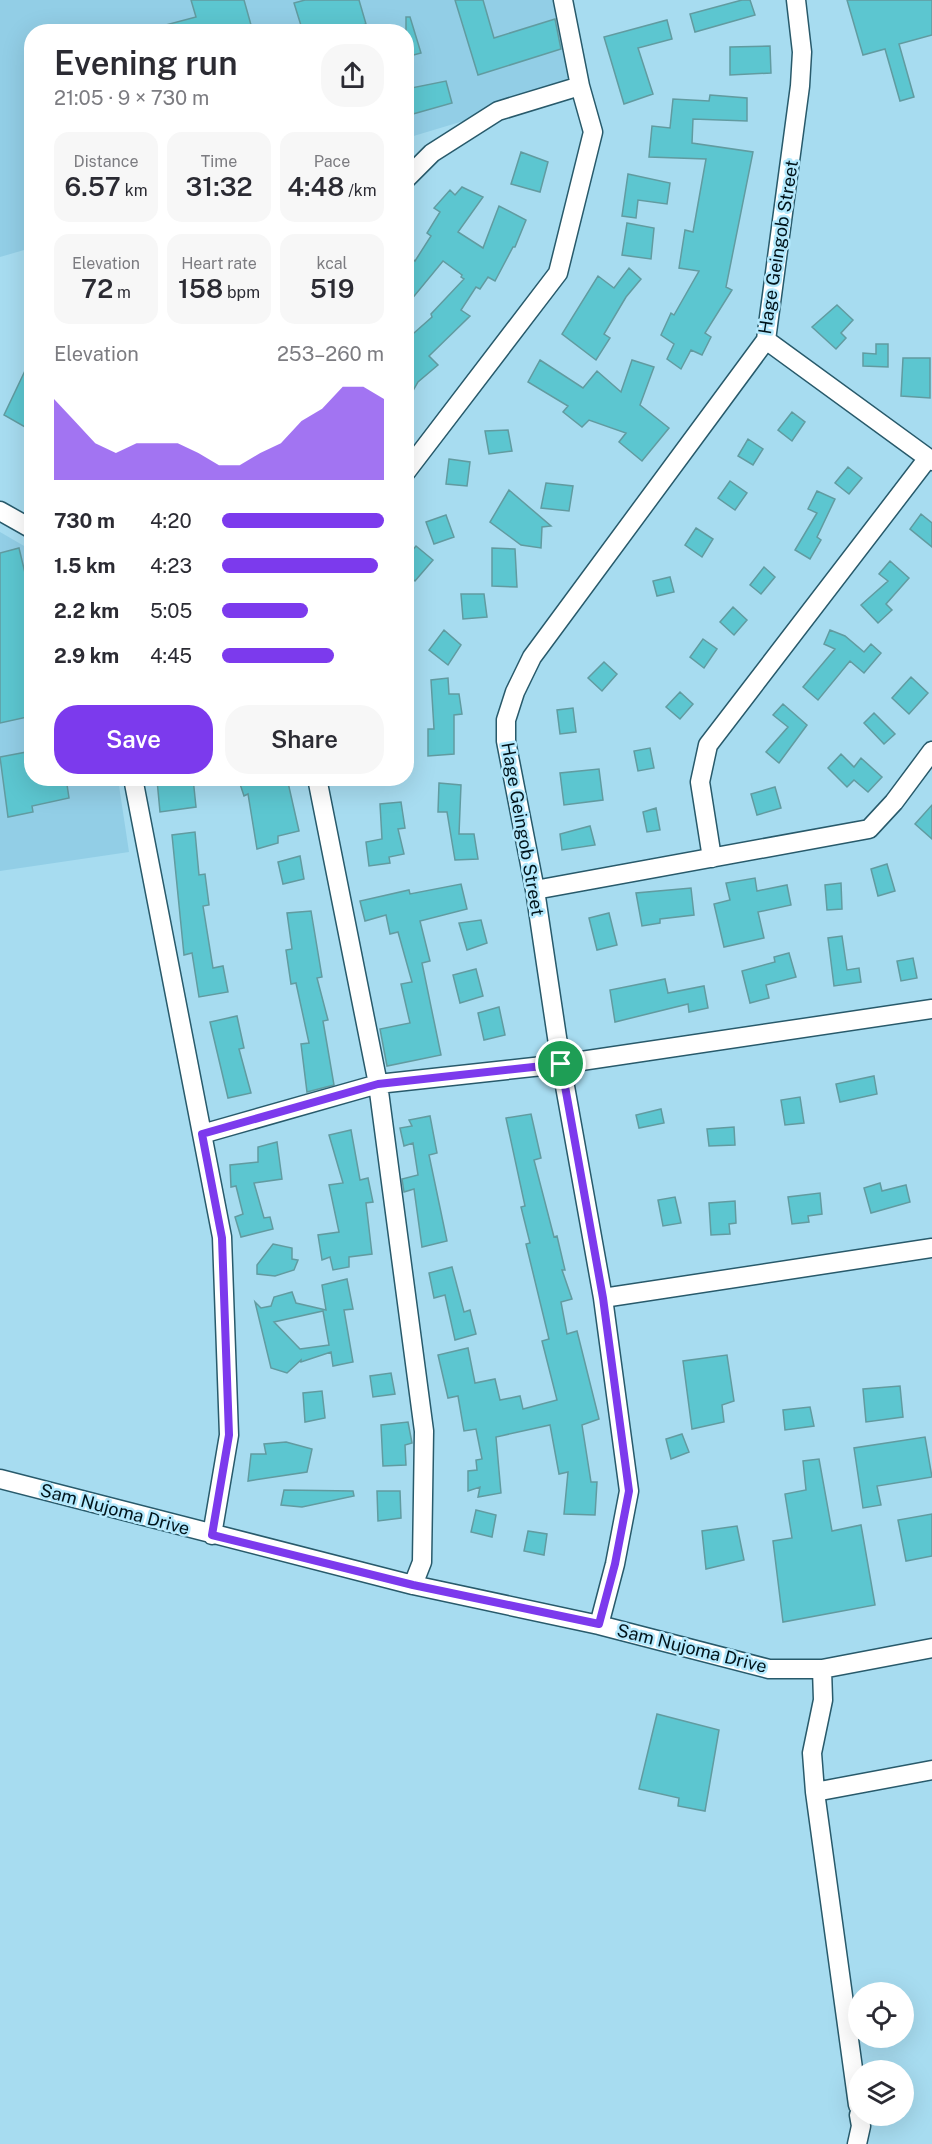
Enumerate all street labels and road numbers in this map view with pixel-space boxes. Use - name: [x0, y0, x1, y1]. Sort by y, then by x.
- street label: Hage Geingob Street: [754, 158, 802, 336]
- street label: Hage Geingob Street: [497, 740, 549, 918]
- street label: Sam Nujoma Drive: [38, 1479, 192, 1539]
- street label: Sam Nujoma Drive: [615, 1619, 769, 1677]

